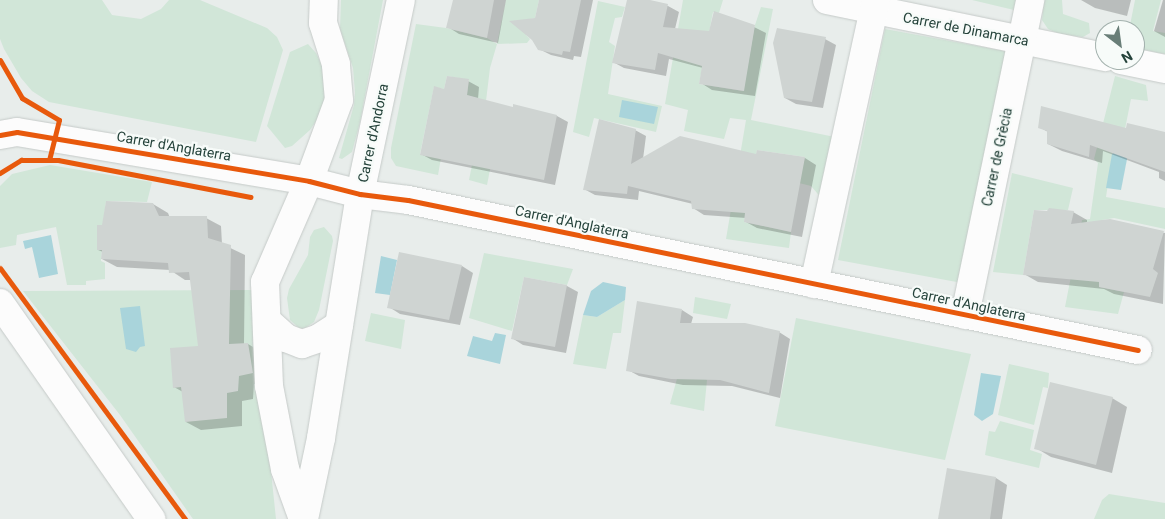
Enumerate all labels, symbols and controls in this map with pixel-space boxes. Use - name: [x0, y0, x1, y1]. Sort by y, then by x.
- street label: Carrer de Dinamarca: [902, 9, 1030, 49]
- north arrow: [1095, 20, 1145, 70]
- text: N: [1119, 48, 1135, 67]
- street label: Carrer d'Andorra: [354, 82, 392, 184]
- street label: Carrer de Grècia: [978, 106, 1016, 208]
- street label: Carrer d'Anglaterra: [116, 128, 232, 164]
- street label: Carrer d'Anglaterra: [514, 202, 630, 242]
- street label: Carrer d'Anglaterra: [911, 284, 1027, 324]

